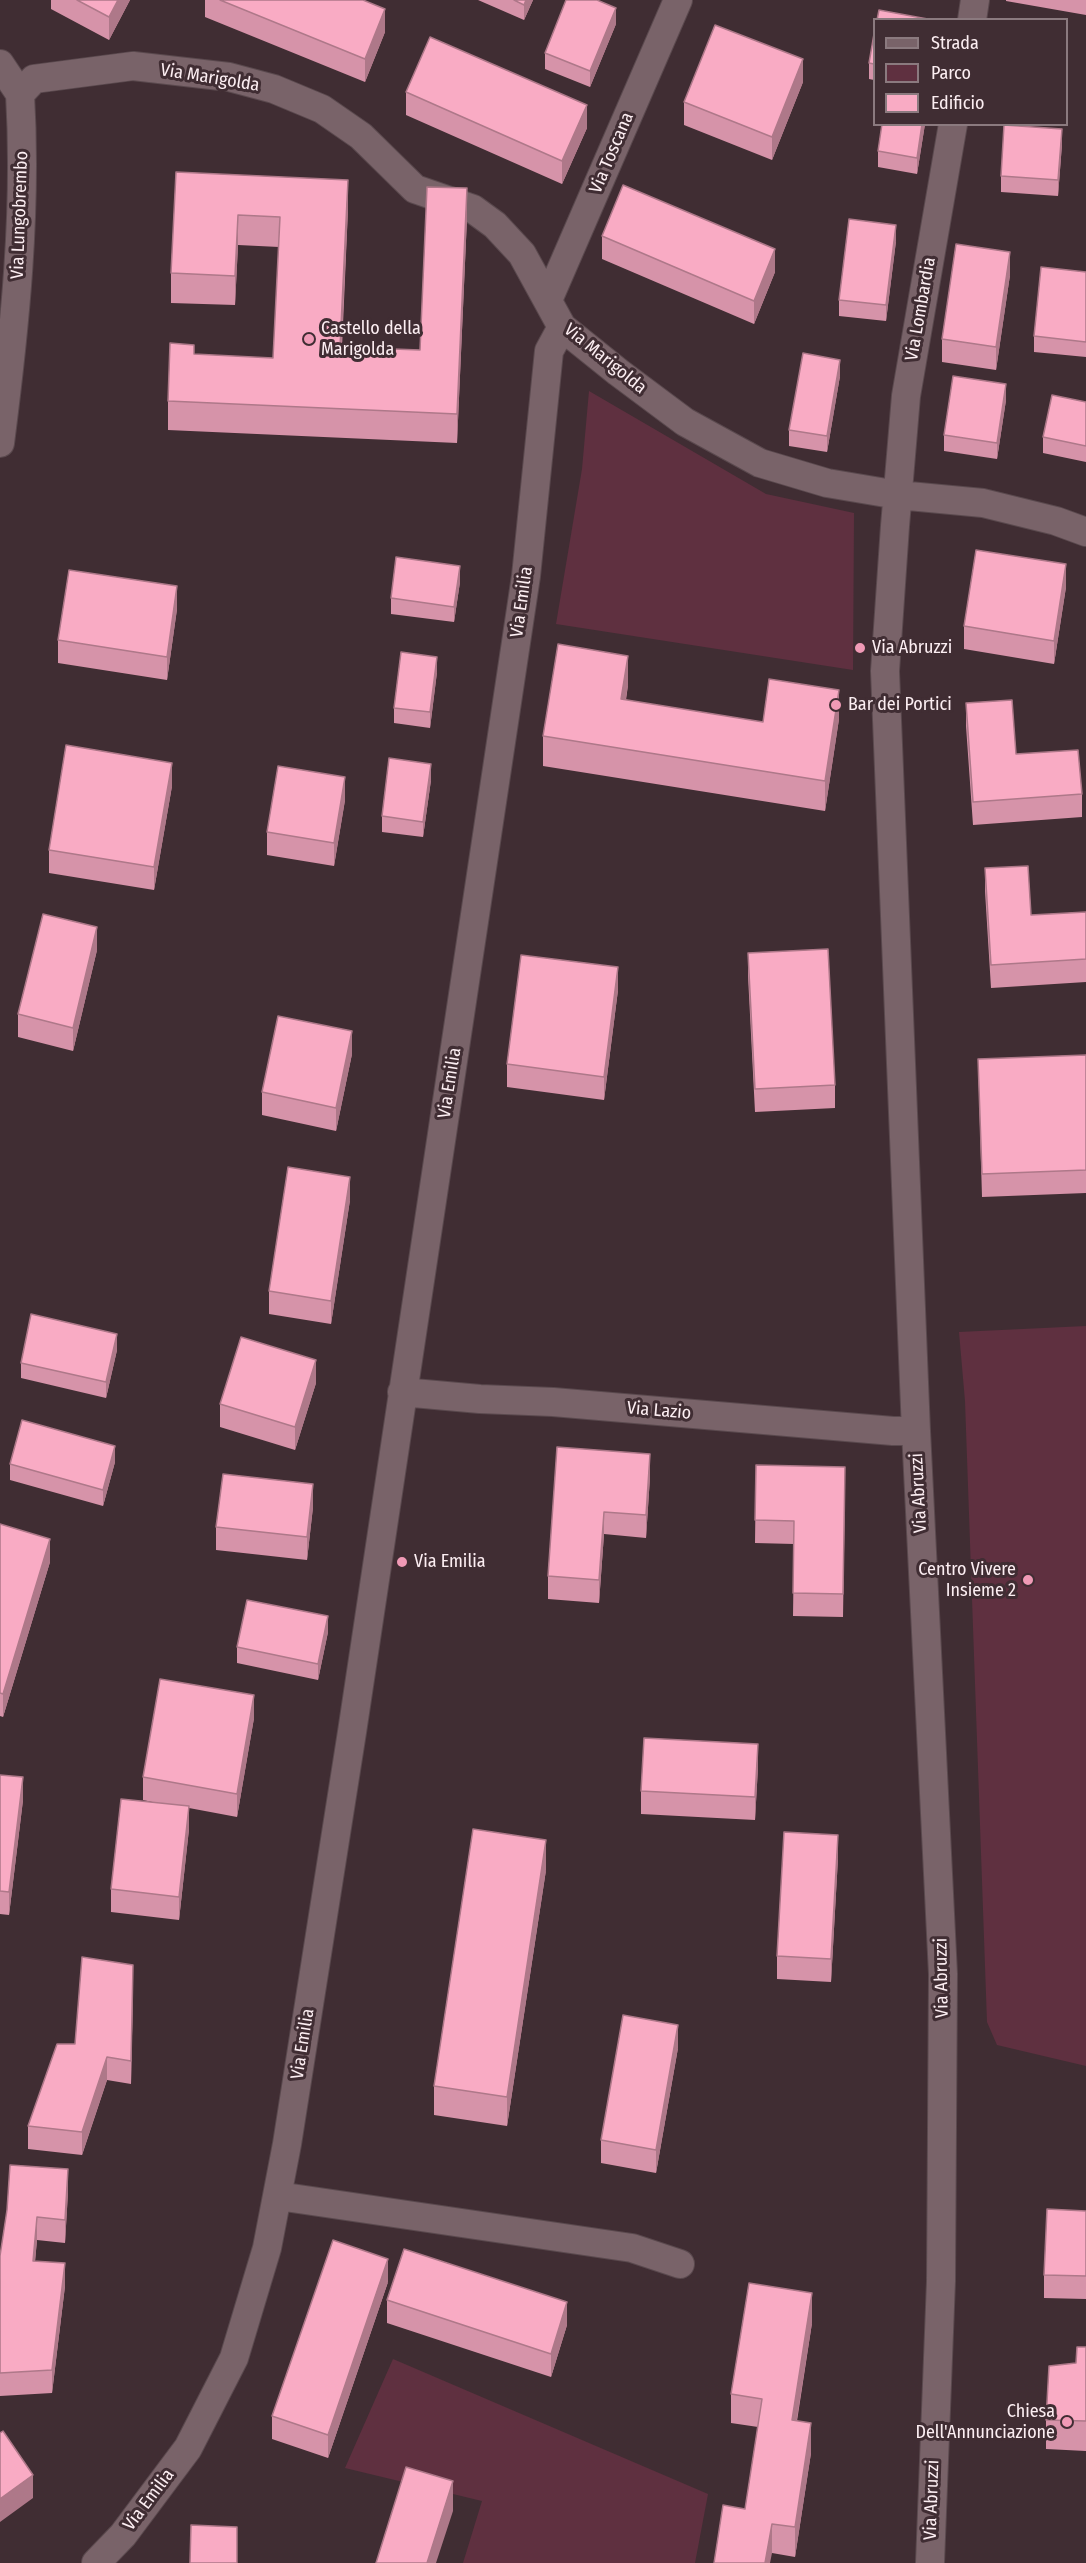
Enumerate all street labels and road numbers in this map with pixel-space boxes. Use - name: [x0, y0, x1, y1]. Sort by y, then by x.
- street label: Via Marigolda: [159, 60, 261, 96]
- street label: Via Toscana: [585, 109, 639, 197]
- street label: Via Lungobrembo: [7, 151, 33, 279]
- street label: Via Lombardia: [901, 256, 941, 362]
- street label: Via Marigolda: [559, 319, 651, 399]
- street label: Via Emilia: [506, 565, 538, 639]
- street label: Via Emilia: [434, 1046, 466, 1120]
- street label: Via Lazio: [626, 1397, 692, 1425]
- street label: Via Abruzzi: [906, 1452, 932, 1534]
- street label: Via Abruzzi: [931, 1938, 953, 2018]
- street label: Via Emilia: [287, 2007, 319, 2081]
- street label: Via Abruzzi: [920, 2460, 944, 2540]
- street label: Via Emilia: [119, 2465, 179, 2535]

